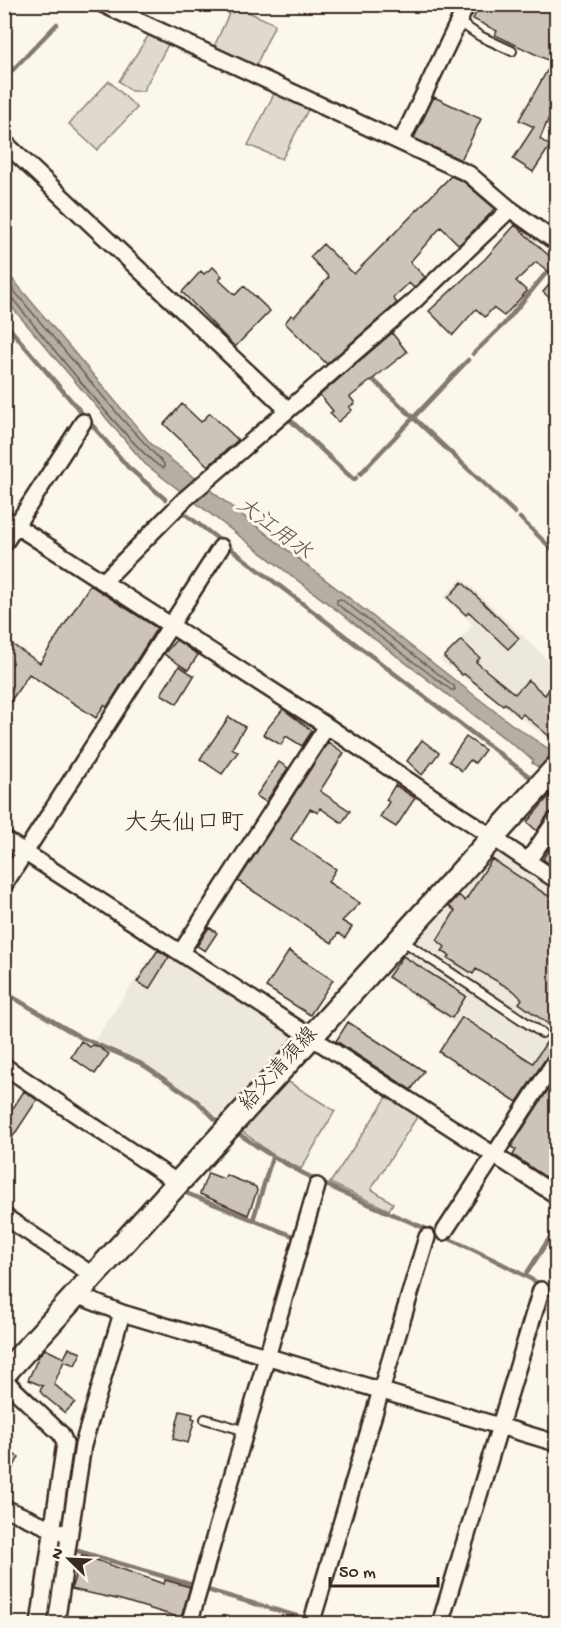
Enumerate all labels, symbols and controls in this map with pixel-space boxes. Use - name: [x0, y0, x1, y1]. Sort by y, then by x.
- water label: 大江用水: [230, 492, 317, 567]
- district label: 大矢仙口町: [124, 810, 244, 839]
- street label: 給父清須線: [234, 1021, 324, 1117]
- north arrow: [39, 1529, 99, 1589]
- text: N: [48, 1545, 70, 1563]
- scale bar: [330, 1550, 438, 1588]
- text: 50 m: [339, 1563, 376, 1584]

